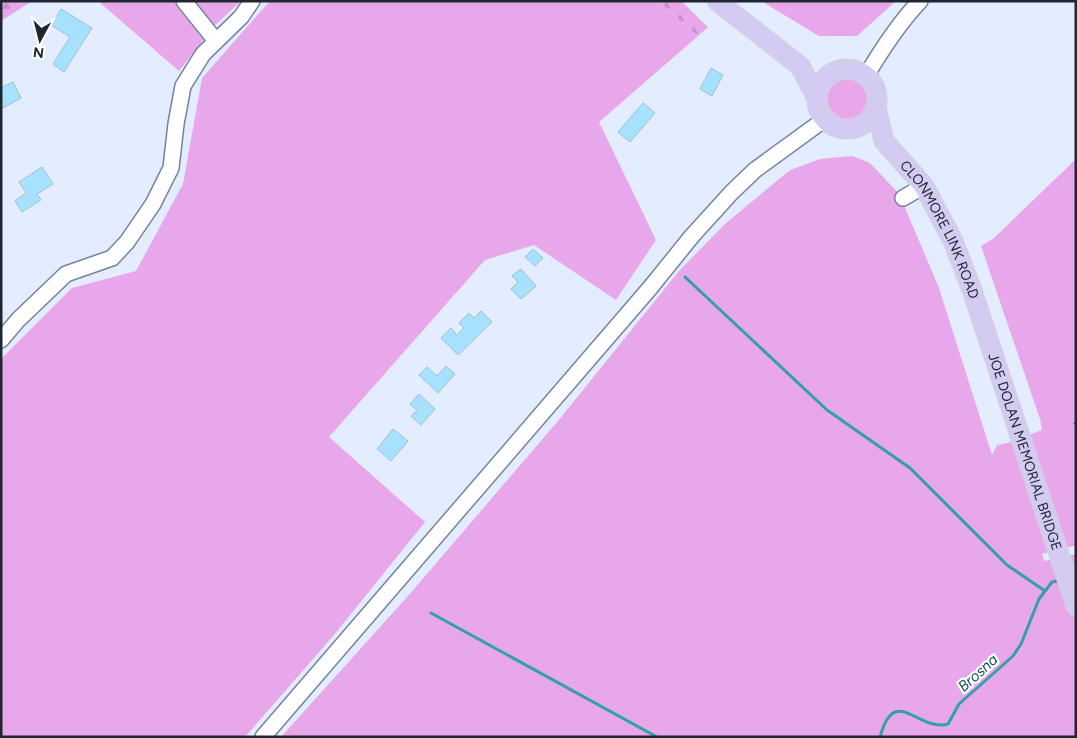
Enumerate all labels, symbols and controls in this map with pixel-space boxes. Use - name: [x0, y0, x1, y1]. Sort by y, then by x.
- north arrow: [15, 15, 65, 65]
- text: N: [32, 43, 45, 62]
- street label: CLONMORE LINK ROAD: [897, 157, 983, 301]
- street label: JOE DOLAN MEMORIAL BRIDGE: [985, 351, 1066, 552]
- water label: Brosna: [954, 650, 1002, 695]

